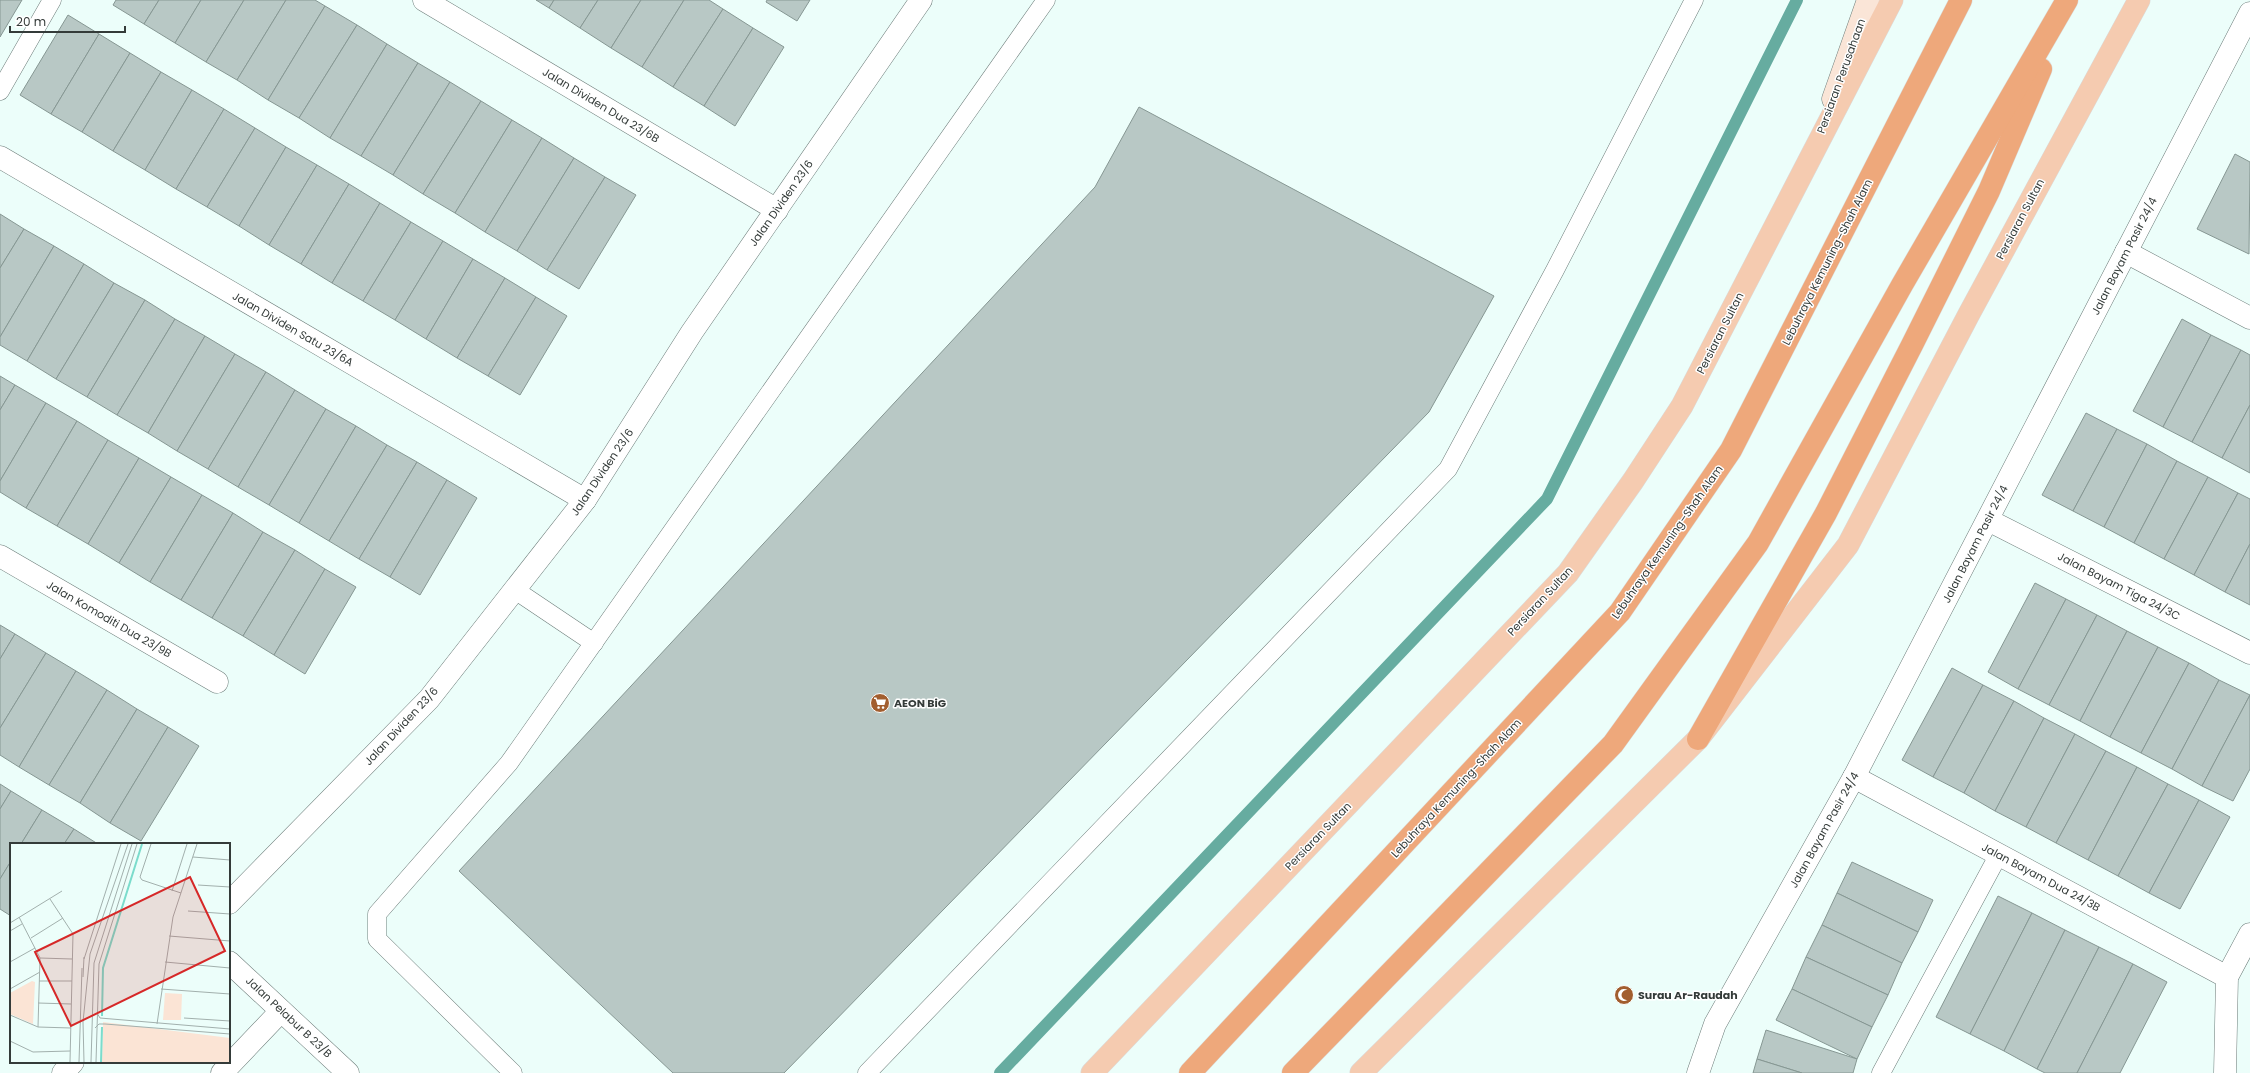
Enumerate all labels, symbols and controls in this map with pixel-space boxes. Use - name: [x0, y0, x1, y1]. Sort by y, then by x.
- scale bar: [10, 8, 125, 34]
- text: 20 m: [16, 13, 46, 30]
- street label: Persiaran Perusahaan: [1813, 16, 1869, 136]
- street label: Jalan Dividen Dua 23/6B: [539, 64, 663, 146]
- street label: Jalan Dividen 23/6: [745, 157, 817, 249]
- street label: Lebuhraya Kemuning–Shah Alam: [1778, 176, 1876, 348]
- street label: Persiaran Sultan: [1992, 176, 2048, 262]
- street label: Jalan Bayam Pasir 24/4: [2087, 194, 2161, 318]
- street label: Jalan Dividen Satu 23/6A: [230, 288, 357, 371]
- street label: Persiaran Sultan: [1693, 290, 1747, 376]
- street label: Jalan Dividen 23/6: [567, 425, 637, 519]
- street label: Lebuhraya Kemuning–Shah Alam: [1608, 462, 1726, 622]
- street label: Jalan Bayam Pasir 24/4: [1938, 482, 2012, 606]
- street label: Jalan Bayam Tiga 24/3C: [2055, 548, 2183, 624]
- street label: Persiaran Sultan: [1504, 563, 1576, 639]
- street label: Jalan Komoditi Dua 23/9B: [43, 577, 175, 662]
- street label: Jalan Dividen 23/6: [360, 683, 442, 769]
- supermarket icon: AEON BiG: [869, 692, 891, 714]
- place label: AEON BiG: [894, 695, 947, 711]
- street label: Lebuhraya Kemuning–Shah Alam: [1387, 715, 1525, 861]
- street label: Jalan Bayam Pasir 24/4: [1785, 769, 1863, 891]
- street label: Persiaran Sultan: [1281, 798, 1355, 874]
- street label: Jalan Bayam Dua 24/3B: [1979, 839, 2103, 915]
- inset map: [10, 843, 230, 1063]
- street label: Jalan Pelabur B 23/B: [242, 973, 336, 1061]
- mosque icon: Surau Ar-Raudah: [1613, 984, 1635, 1006]
- place label: Surau Ar-Raudah: [1638, 987, 1738, 1003]

